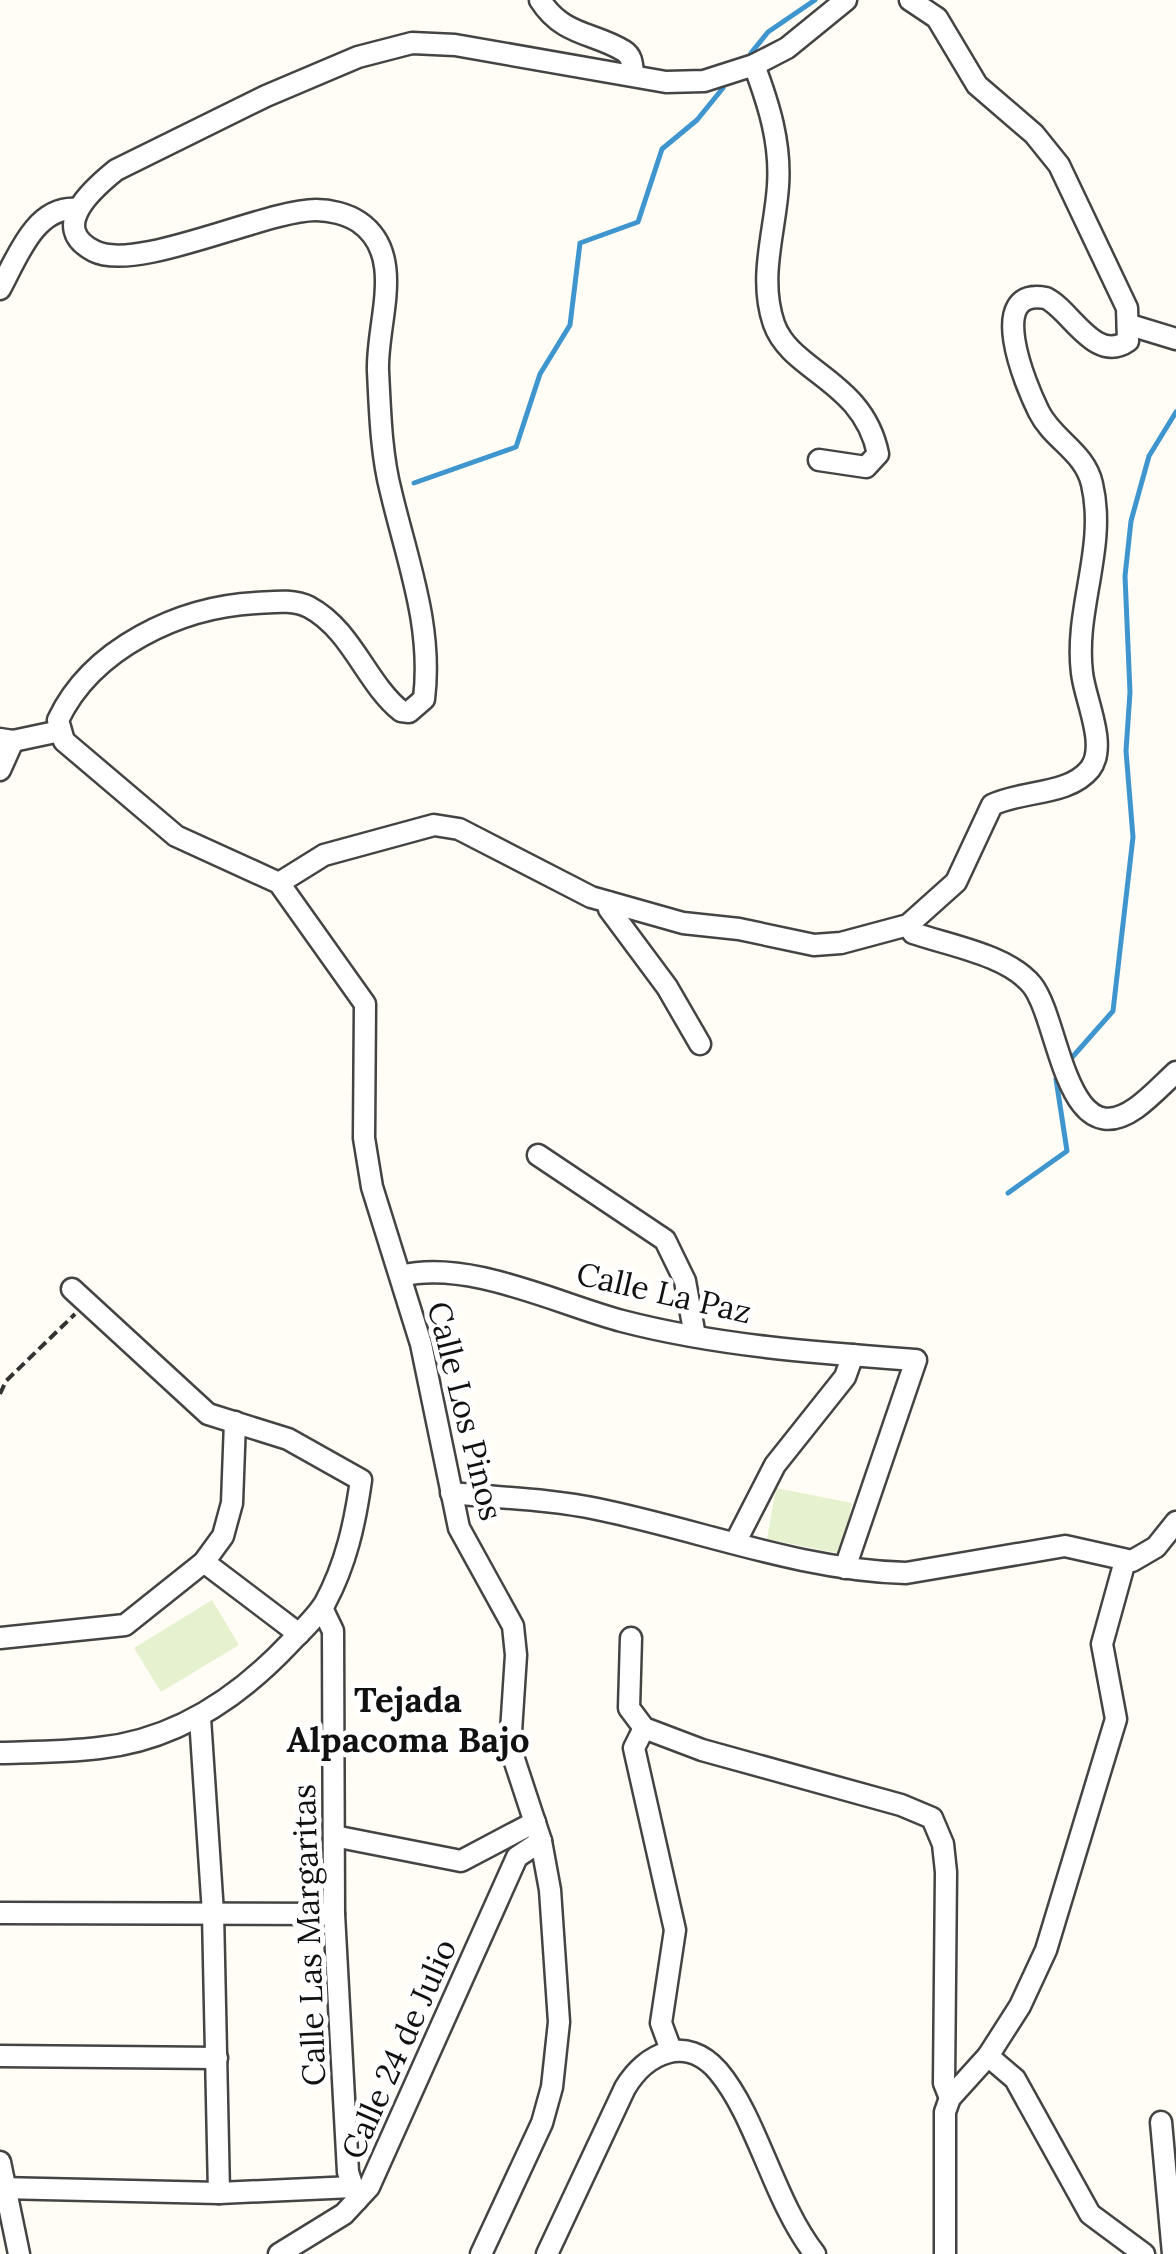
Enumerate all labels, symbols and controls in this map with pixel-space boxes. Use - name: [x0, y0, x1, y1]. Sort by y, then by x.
- street label: Calle La Paz: [573, 1252, 756, 1333]
- street label: Calle Los Pinos: [419, 1297, 512, 1524]
- district label: Tejada Alpacoma Bajo: [286, 1677, 530, 1762]
- street label: Calle Las Margaritas: [283, 1783, 334, 2087]
- street label: Calle 24 de Julio: [332, 1932, 465, 2165]

